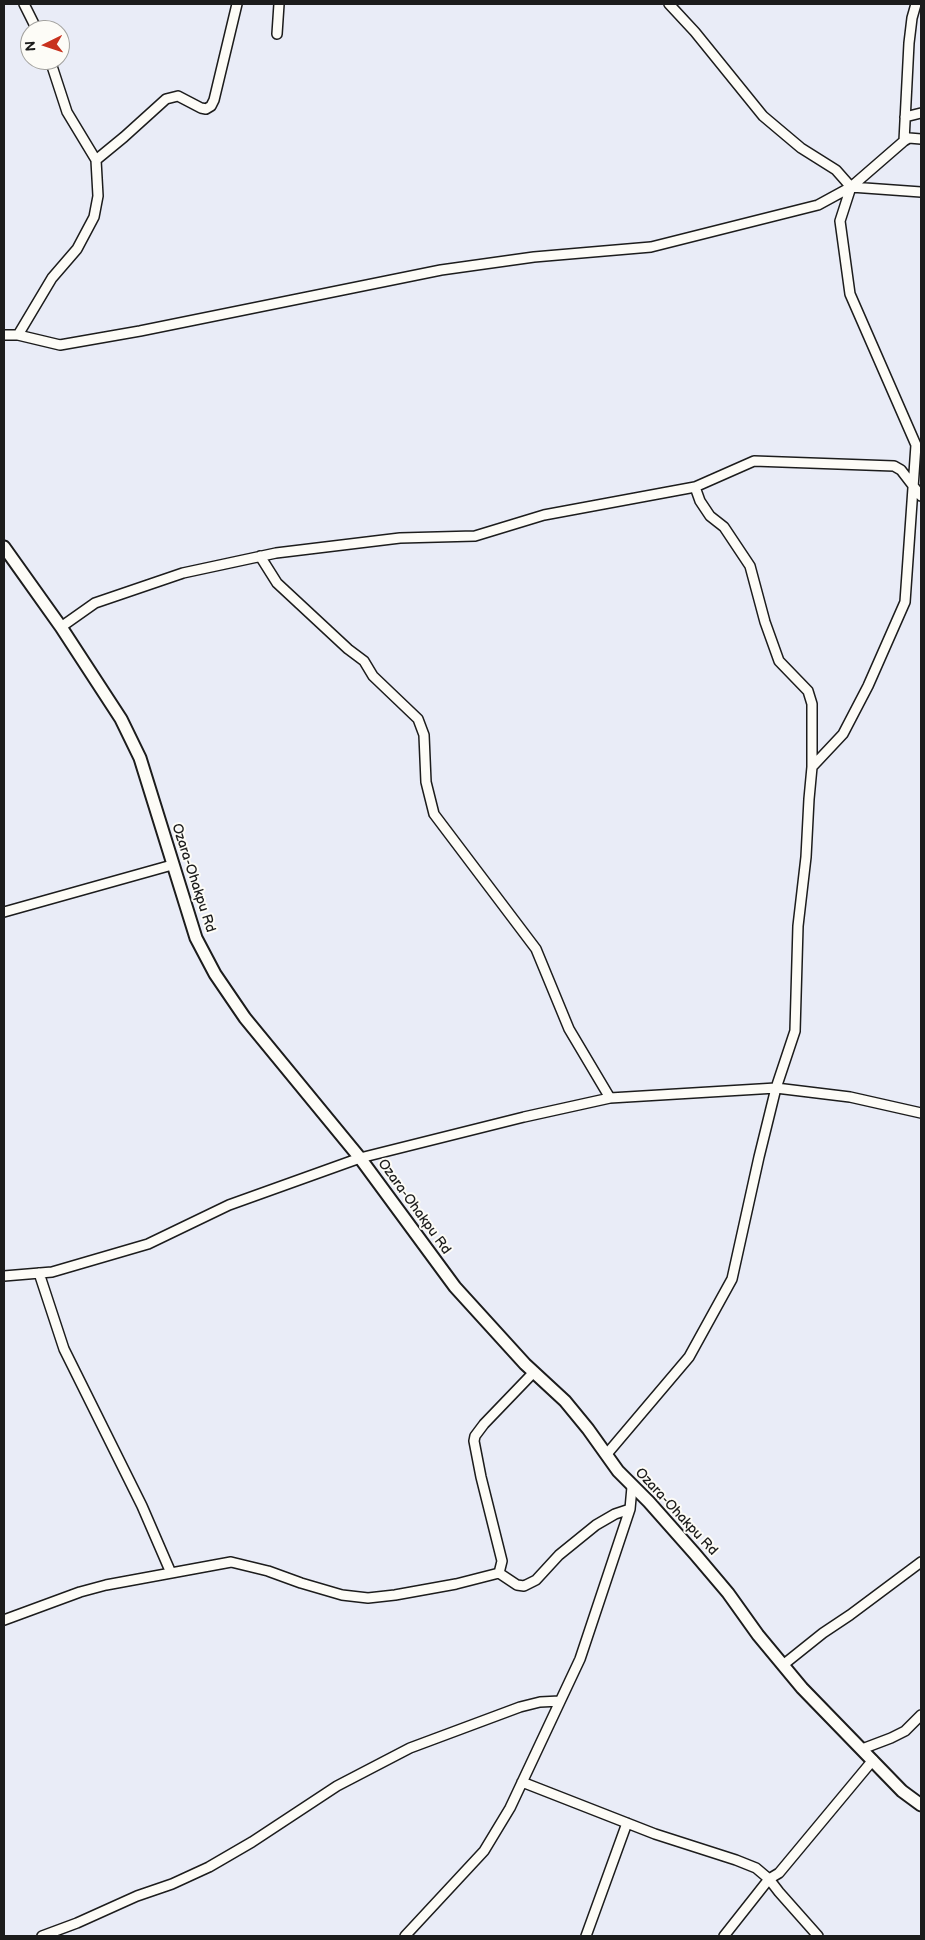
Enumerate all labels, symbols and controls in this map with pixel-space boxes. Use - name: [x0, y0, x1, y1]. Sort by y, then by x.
- north arrow: [20, 20, 70, 70]
- text: N: [22, 40, 39, 52]
- street label: Ozara-Ohakpu Rd: [167, 821, 219, 935]
- street label: Ozara-Ohakpu Rd: [374, 1156, 454, 1258]
- street label: Ozara-Ohakpu Rd: [631, 1465, 721, 1559]

